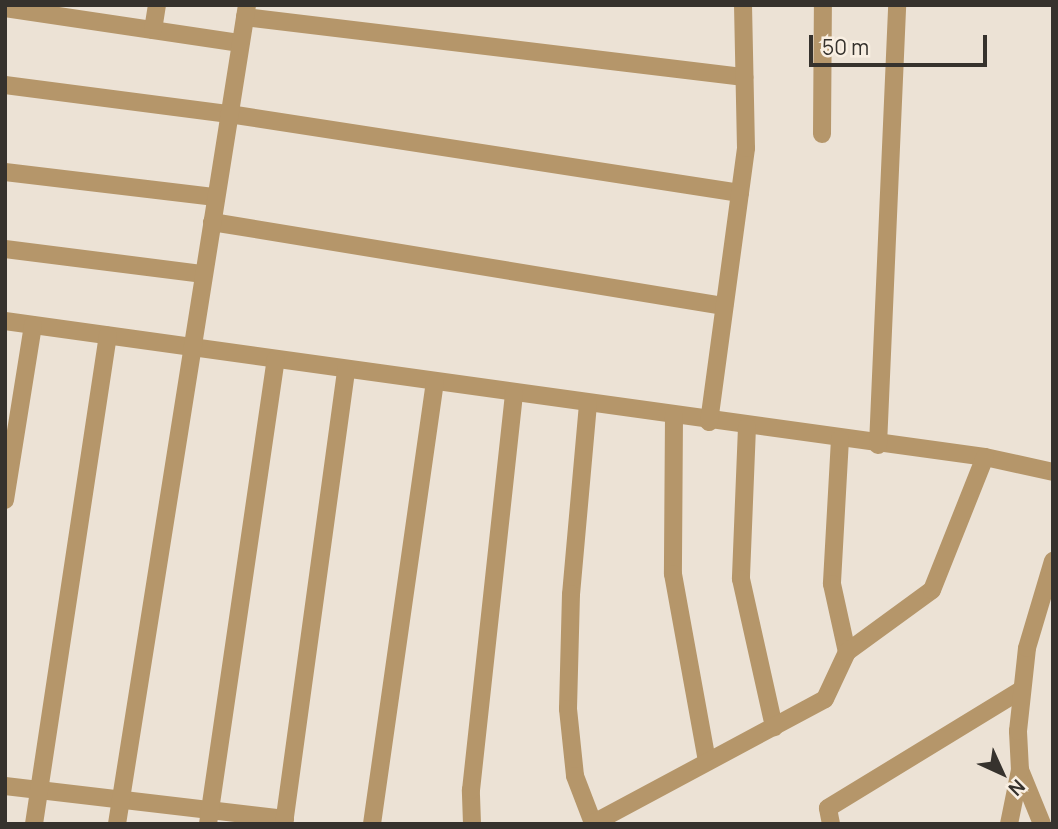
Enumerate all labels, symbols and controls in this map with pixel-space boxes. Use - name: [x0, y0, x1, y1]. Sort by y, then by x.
- scale bar: [813, 21, 992, 65]
- text: 50 m: [822, 33, 869, 61]
- north arrow: [967, 738, 1037, 808]
- text: N: [1003, 774, 1031, 802]

